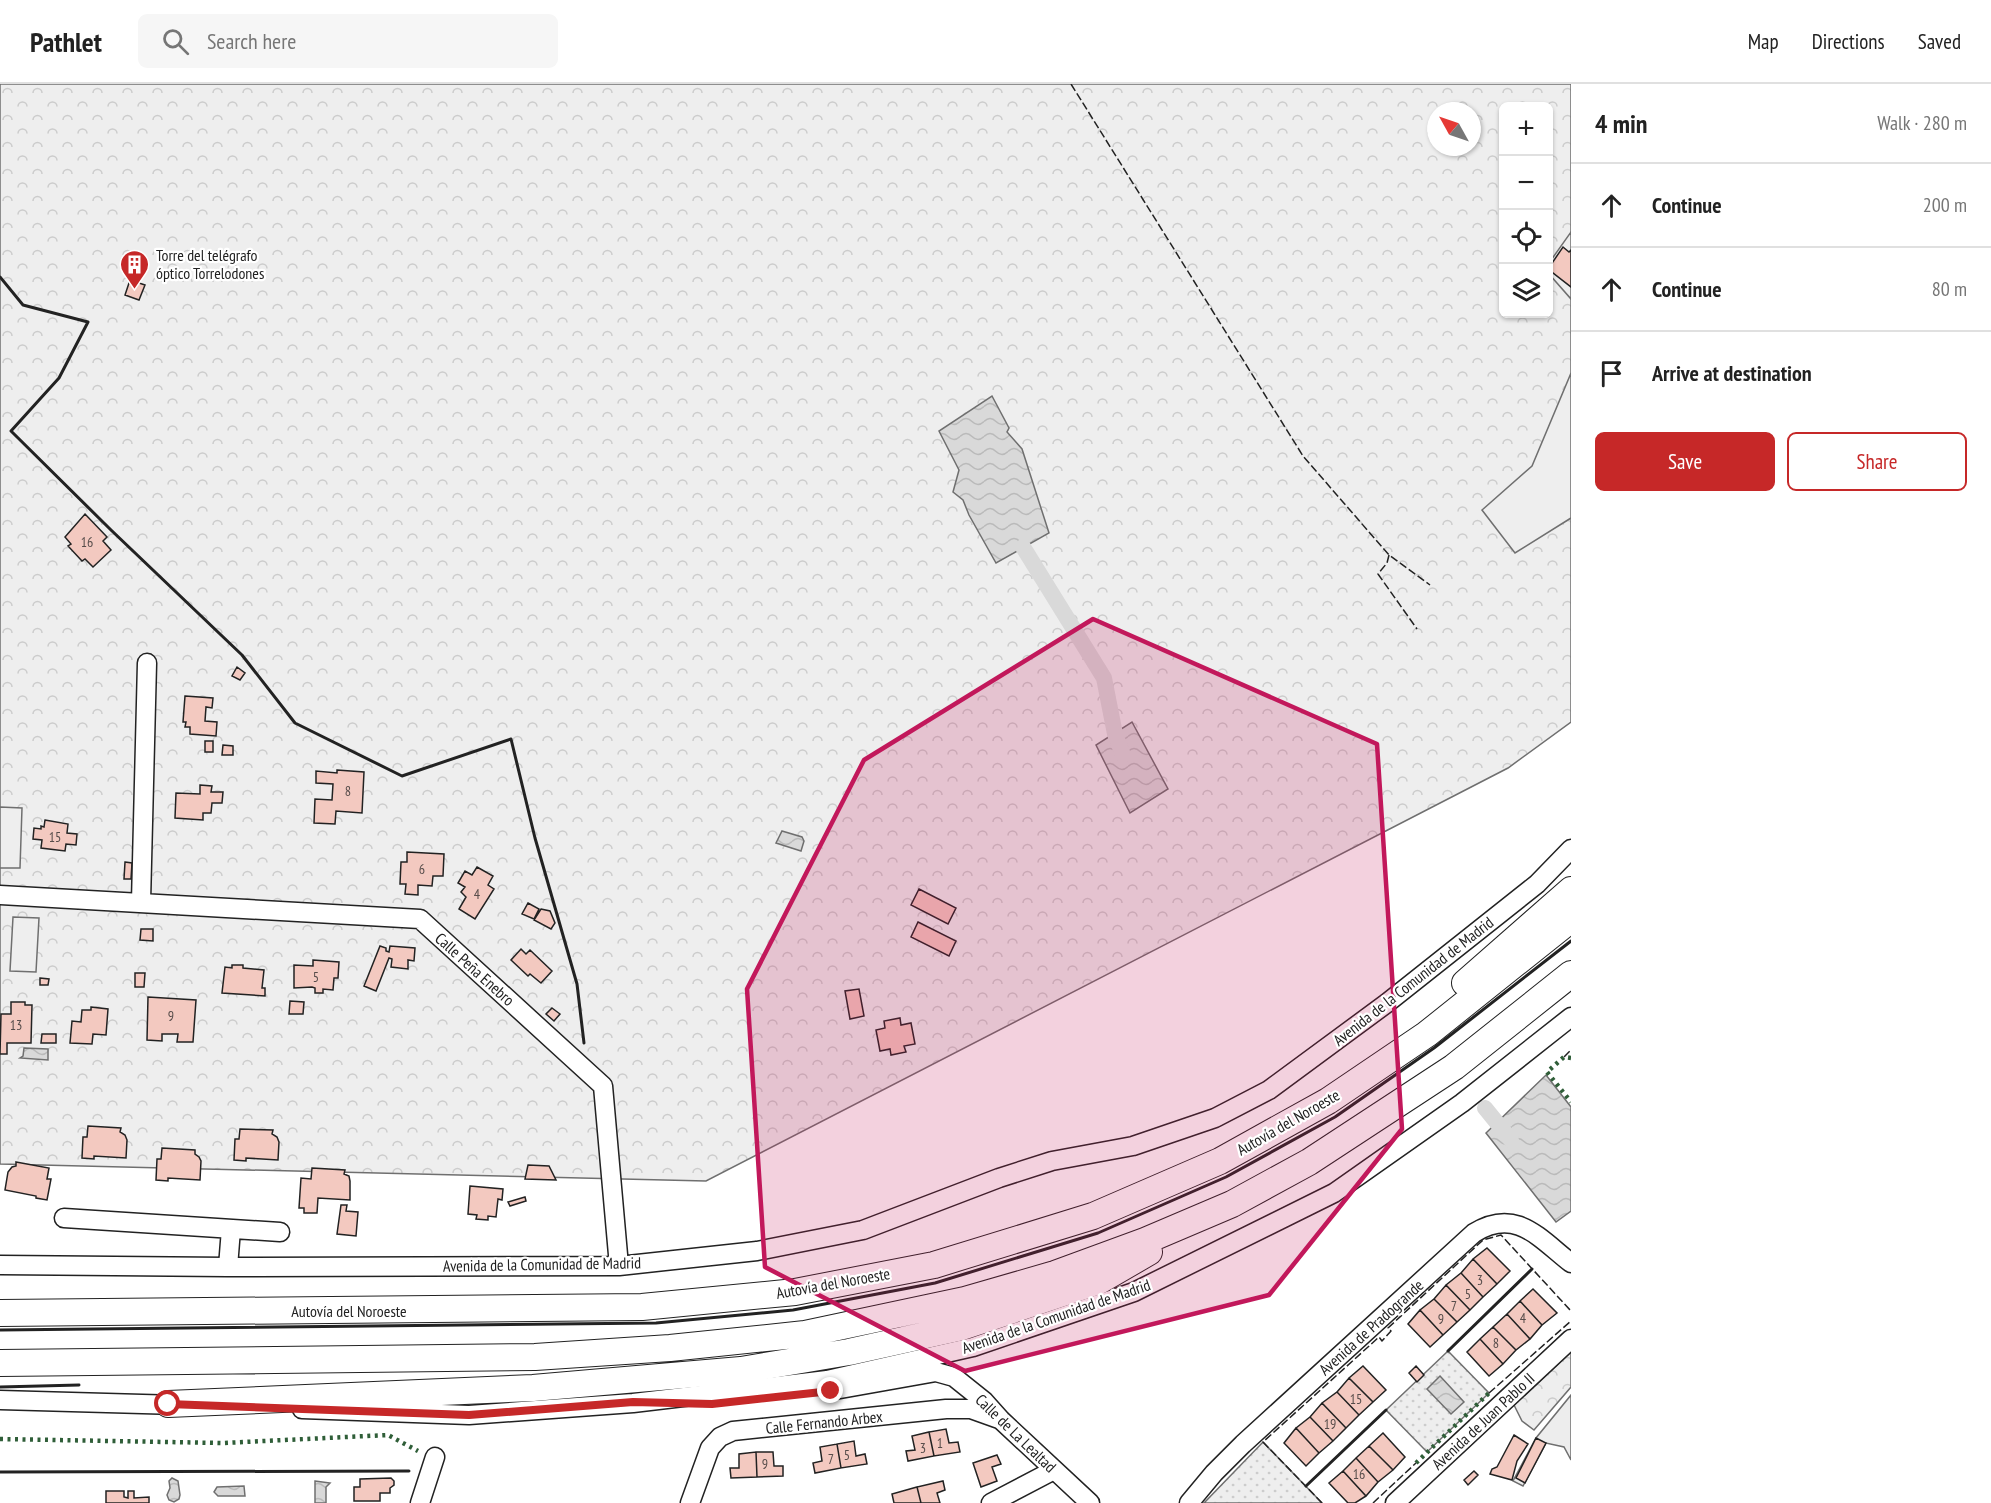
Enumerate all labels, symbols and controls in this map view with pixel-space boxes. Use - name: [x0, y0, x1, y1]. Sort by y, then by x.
- search box: [138, 14, 558, 68]
- text: Pathlet: [30, 23, 102, 60]
- icon: search: [159, 25, 192, 58]
- text: Search here: [207, 27, 296, 55]
- text: Map: [1748, 28, 1779, 55]
- text: Directions: [1812, 28, 1885, 55]
- text: Saved: [1918, 28, 1961, 55]
- north arrow: [1427, 102, 1481, 156]
- map controls: [1499, 102, 1553, 318]
- button: +: [1499, 102, 1553, 156]
- text: 4 min: [1595, 107, 1648, 140]
- text: Walk · 280 m: [1877, 110, 1967, 136]
- button: −: [1499, 156, 1553, 210]
- icon: ahead: [1595, 189, 1628, 222]
- text: Continue: [1652, 191, 1722, 219]
- text: 200 m: [1923, 192, 1967, 218]
- button: locate: [1499, 210, 1553, 264]
- place label: Torre del telégrafo óptico Torrelodones: [156, 245, 264, 283]
- building icon: Torre del telégrafo óptico Torrelodones: [119, 248, 151, 290]
- button: layers: [1499, 264, 1553, 318]
- icon: ahead: [1595, 273, 1628, 306]
- text: Continue: [1652, 275, 1722, 303]
- text: 80 m: [1932, 276, 1967, 302]
- icon: arrive: [1595, 357, 1628, 390]
- text: Arrive at destination: [1652, 359, 1812, 387]
- button: Save: [1595, 432, 1775, 491]
- button: Share: [1787, 432, 1967, 491]
- house number: 16: [81, 533, 93, 551]
- house number: 8: [345, 782, 351, 800]
- house number: 15: [49, 828, 61, 846]
- house number: 6: [419, 860, 425, 878]
- house number: 4: [474, 885, 481, 903]
- street label: Avenida de la Comunidad de Madrid: [1329, 912, 1497, 1050]
- street label: Calle Peña Enebro: [431, 928, 519, 1010]
- house number: 5: [313, 968, 319, 986]
- house number: 9: [168, 1007, 174, 1025]
- house number: 13: [10, 1016, 22, 1034]
- street label: Autovía del Noroeste: [1233, 1084, 1343, 1160]
- street label: Avenida de la Comunidad de Madrid: [443, 1252, 641, 1276]
- street label: Autovía del Noroeste: [774, 1263, 892, 1303]
- house number: 3: [1477, 1271, 1483, 1289]
- street label: Avenida de la Comunidad de Madrid: [959, 1274, 1153, 1358]
- street label: Avenida de Pradogrande: [1315, 1275, 1427, 1379]
- house number: 5: [1465, 1285, 1471, 1303]
- house number: 7: [1451, 1297, 1457, 1315]
- street label: Autovía del Noroeste: [291, 1301, 407, 1321]
- house number: 4: [1520, 1309, 1527, 1327]
- house number: 9: [1438, 1310, 1444, 1328]
- house number: 8: [1493, 1334, 1499, 1352]
- street label: Avenida de Juan Pablo II: [1427, 1368, 1539, 1474]
- route end: [817, 1377, 843, 1403]
- route start: [154, 1390, 180, 1416]
- street label: Calle de La Lealtad: [971, 1390, 1061, 1477]
- house number: 15: [1350, 1390, 1362, 1408]
- street label: Calle Fernando Arbex: [764, 1406, 884, 1438]
- house number: 19: [1324, 1415, 1336, 1433]
- house number: 1: [937, 1434, 943, 1452]
- house number: 3: [920, 1439, 926, 1457]
- house number: 5: [844, 1446, 850, 1464]
- house number: 7: [828, 1450, 834, 1468]
- house number: 9: [762, 1455, 768, 1473]
- house number: 16: [1353, 1465, 1365, 1483]

